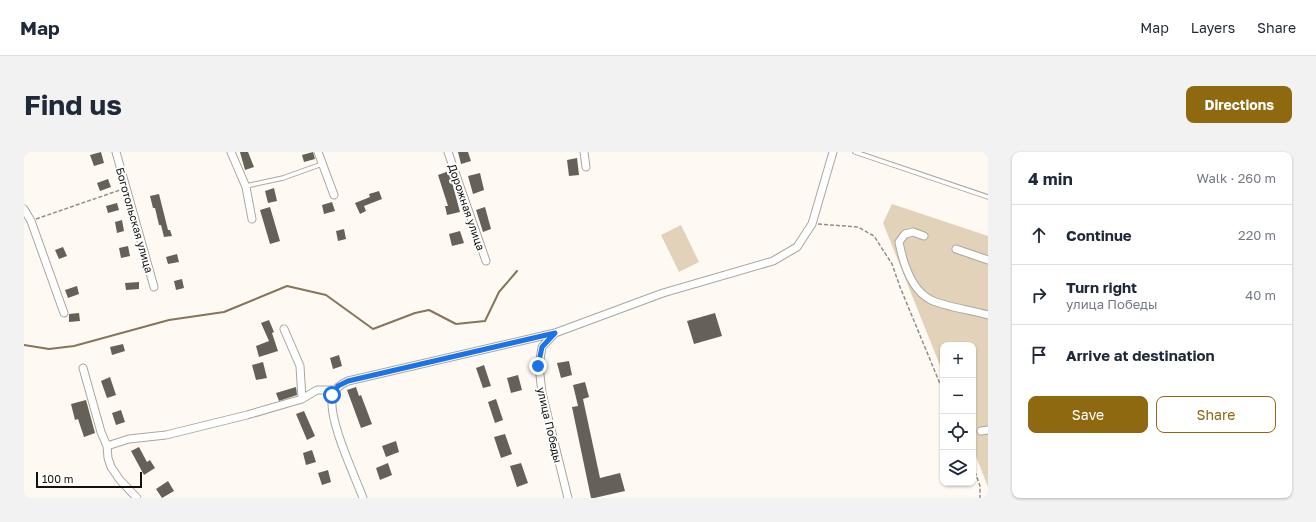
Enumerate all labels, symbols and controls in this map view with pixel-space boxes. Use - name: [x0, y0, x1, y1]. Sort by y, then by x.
- text: Map: [20, 16, 60, 39]
- text: Map: [1140, 19, 1169, 36]
- text: Layers: [1191, 19, 1235, 36]
- text: Share: [1257, 19, 1296, 36]
- button: Directions: [1186, 86, 1292, 123]
- text: Find us: [24, 88, 122, 121]
- street label: Дорожная улица: [446, 162, 488, 252]
- street label: Боготольская улица: [114, 166, 156, 274]
- text: 4 min: [1028, 168, 1073, 189]
- text: Walk · 260 m: [1197, 170, 1276, 186]
- icon: ahead: [1028, 224, 1050, 246]
- text: Continue: [1066, 226, 1132, 244]
- text: 220 m: [1238, 227, 1276, 243]
- text: Turn right: [1066, 278, 1137, 296]
- icon: right: [1028, 284, 1050, 306]
- text: 40 m: [1245, 287, 1276, 303]
- text: улица Победы: [1066, 296, 1157, 312]
- map controls: [940, 342, 976, 486]
- button: +: [940, 342, 976, 378]
- icon: arrive: [1028, 344, 1050, 366]
- text: Arrive at destination: [1066, 346, 1215, 364]
- route end: [529, 357, 547, 375]
- button: −: [940, 378, 976, 414]
- route start: [323, 386, 341, 404]
- street label: улица Победы: [535, 386, 565, 464]
- button: Save: [1028, 396, 1148, 433]
- button: Share: [1156, 396, 1276, 433]
- button: locate: [940, 414, 976, 450]
- button: layers: [940, 450, 976, 486]
- scale bar: [36, 470, 142, 489]
- text: 100 m: [42, 472, 73, 485]

